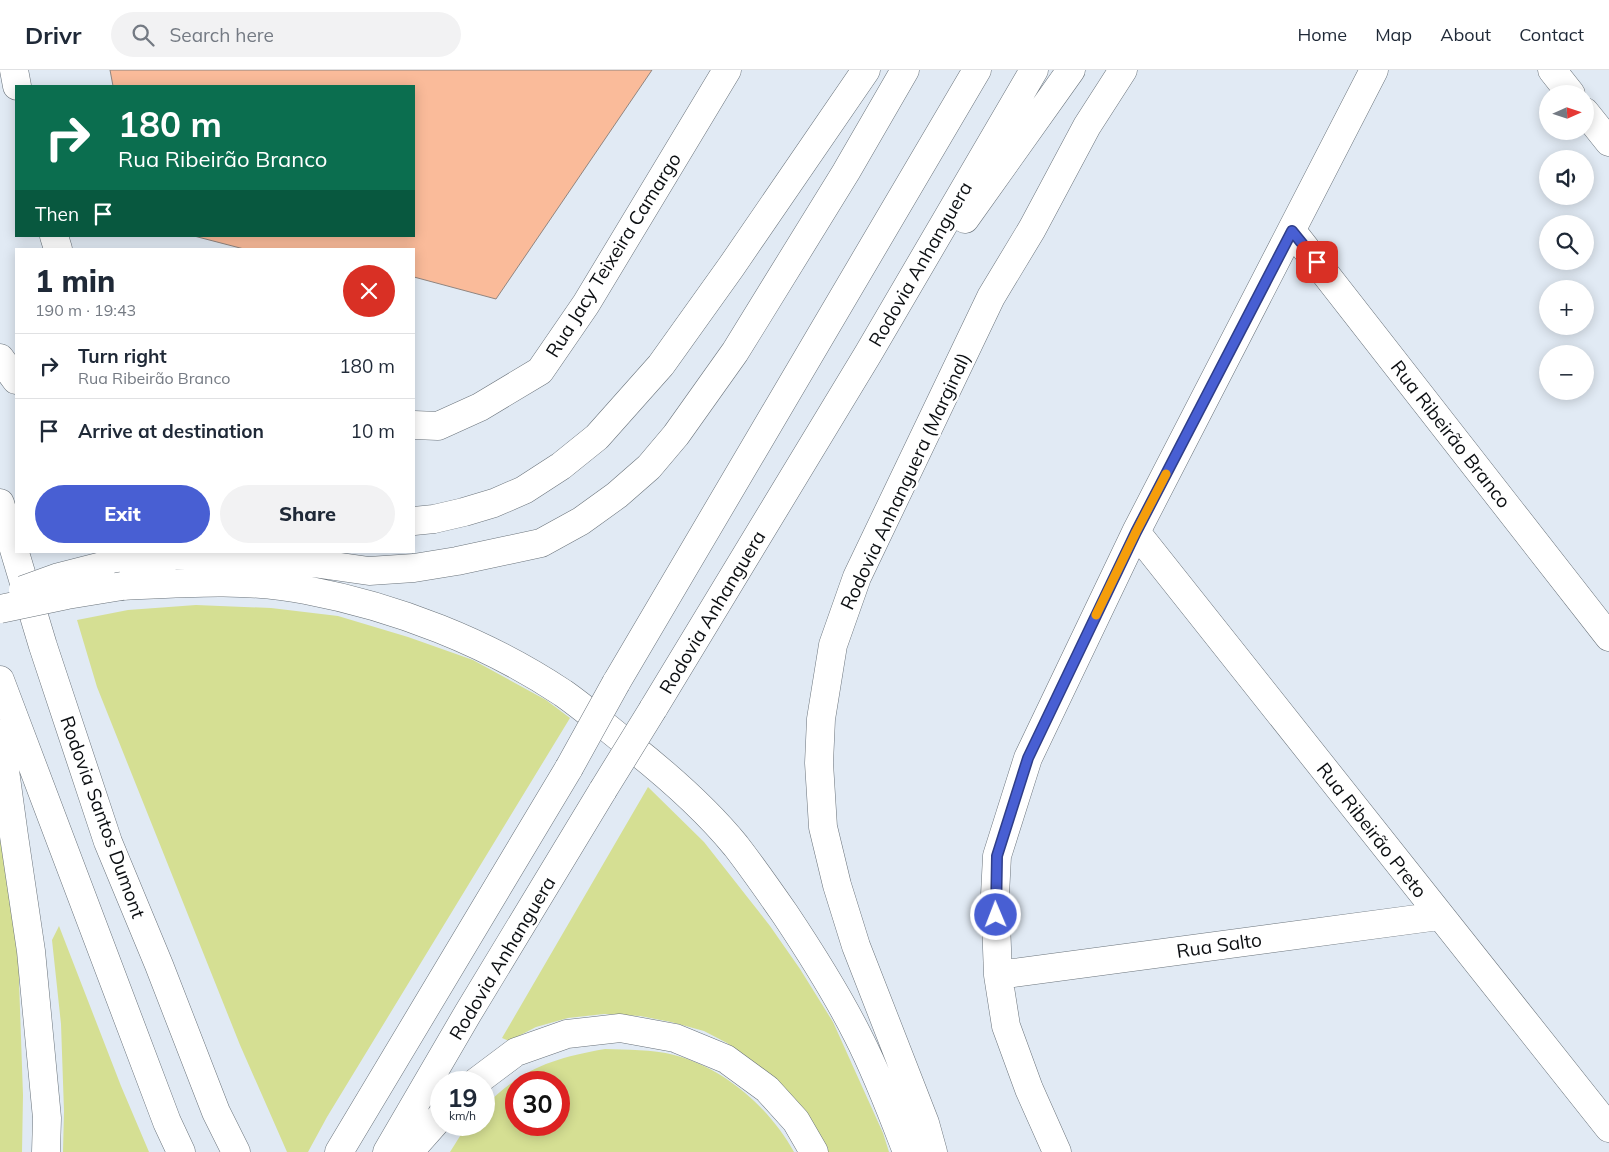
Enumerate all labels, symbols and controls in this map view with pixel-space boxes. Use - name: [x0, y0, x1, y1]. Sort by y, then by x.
- search box: [111, 12, 461, 57]
- text: Drivr: [25, 20, 81, 50]
- icon: search: [129, 21, 157, 49]
- text: Search here: [169, 23, 274, 47]
- text: Home: [1297, 23, 1347, 46]
- text: Map: [1375, 23, 1412, 46]
- text: About: [1440, 23, 1491, 46]
- text: Contact: [1519, 23, 1584, 46]
- north arrow: [1539, 85, 1594, 140]
- map controls: [1539, 85, 1594, 400]
- text: 180 m: [118, 102, 222, 146]
- icon: right: [35, 105, 100, 170]
- text: Rua Ribeirão Branco: [118, 145, 327, 173]
- street label: Rua Jacy Teixeira Camargo: [540, 148, 686, 362]
- button: sound: [1539, 150, 1594, 205]
- street label: Rodovia Anhanguera: [863, 177, 977, 351]
- icon: arrive: [89, 200, 117, 228]
- text: Then: [35, 202, 79, 226]
- button: search: [1539, 215, 1594, 270]
- pin: [1296, 241, 1338, 283]
- icon: arrive: [1303, 248, 1331, 276]
- text: 1 min: [35, 262, 115, 300]
- button: close: [343, 265, 395, 317]
- button: +: [1539, 280, 1594, 335]
- text: 190 m · 19:43: [35, 300, 136, 320]
- text: Turn right: [78, 344, 167, 368]
- button: −: [1539, 345, 1594, 400]
- street label: Rodovia Anhanguera (Marginal): [835, 349, 975, 613]
- icon: right: [35, 352, 63, 380]
- text: 180 m: [339, 354, 395, 378]
- street label: Rua Ribeirão Branco: [1386, 355, 1516, 513]
- text: Rua Ribeirão Branco: [78, 368, 230, 388]
- icon: arrive: [35, 417, 63, 445]
- text: Arrive at destination: [78, 419, 264, 443]
- text: 10 m: [351, 419, 395, 443]
- button: Exit: [35, 485, 210, 543]
- button: Share: [220, 485, 395, 543]
- street label: Rodovia Anhanguera: [654, 526, 770, 698]
- street label: Rodovia Santos Dumont: [55, 713, 151, 922]
- street label: Rua Ribeirão Preto: [1312, 758, 1432, 902]
- street label: Rodovia Anhanguera: [444, 872, 560, 1044]
- position arrow: [969, 888, 1021, 940]
- street label: Rua Salto: [1175, 927, 1263, 963]
- speed limit sign: 30: [505, 1071, 570, 1136]
- text: 19: [447, 1082, 478, 1113]
- text: km/h: [449, 1108, 476, 1123]

